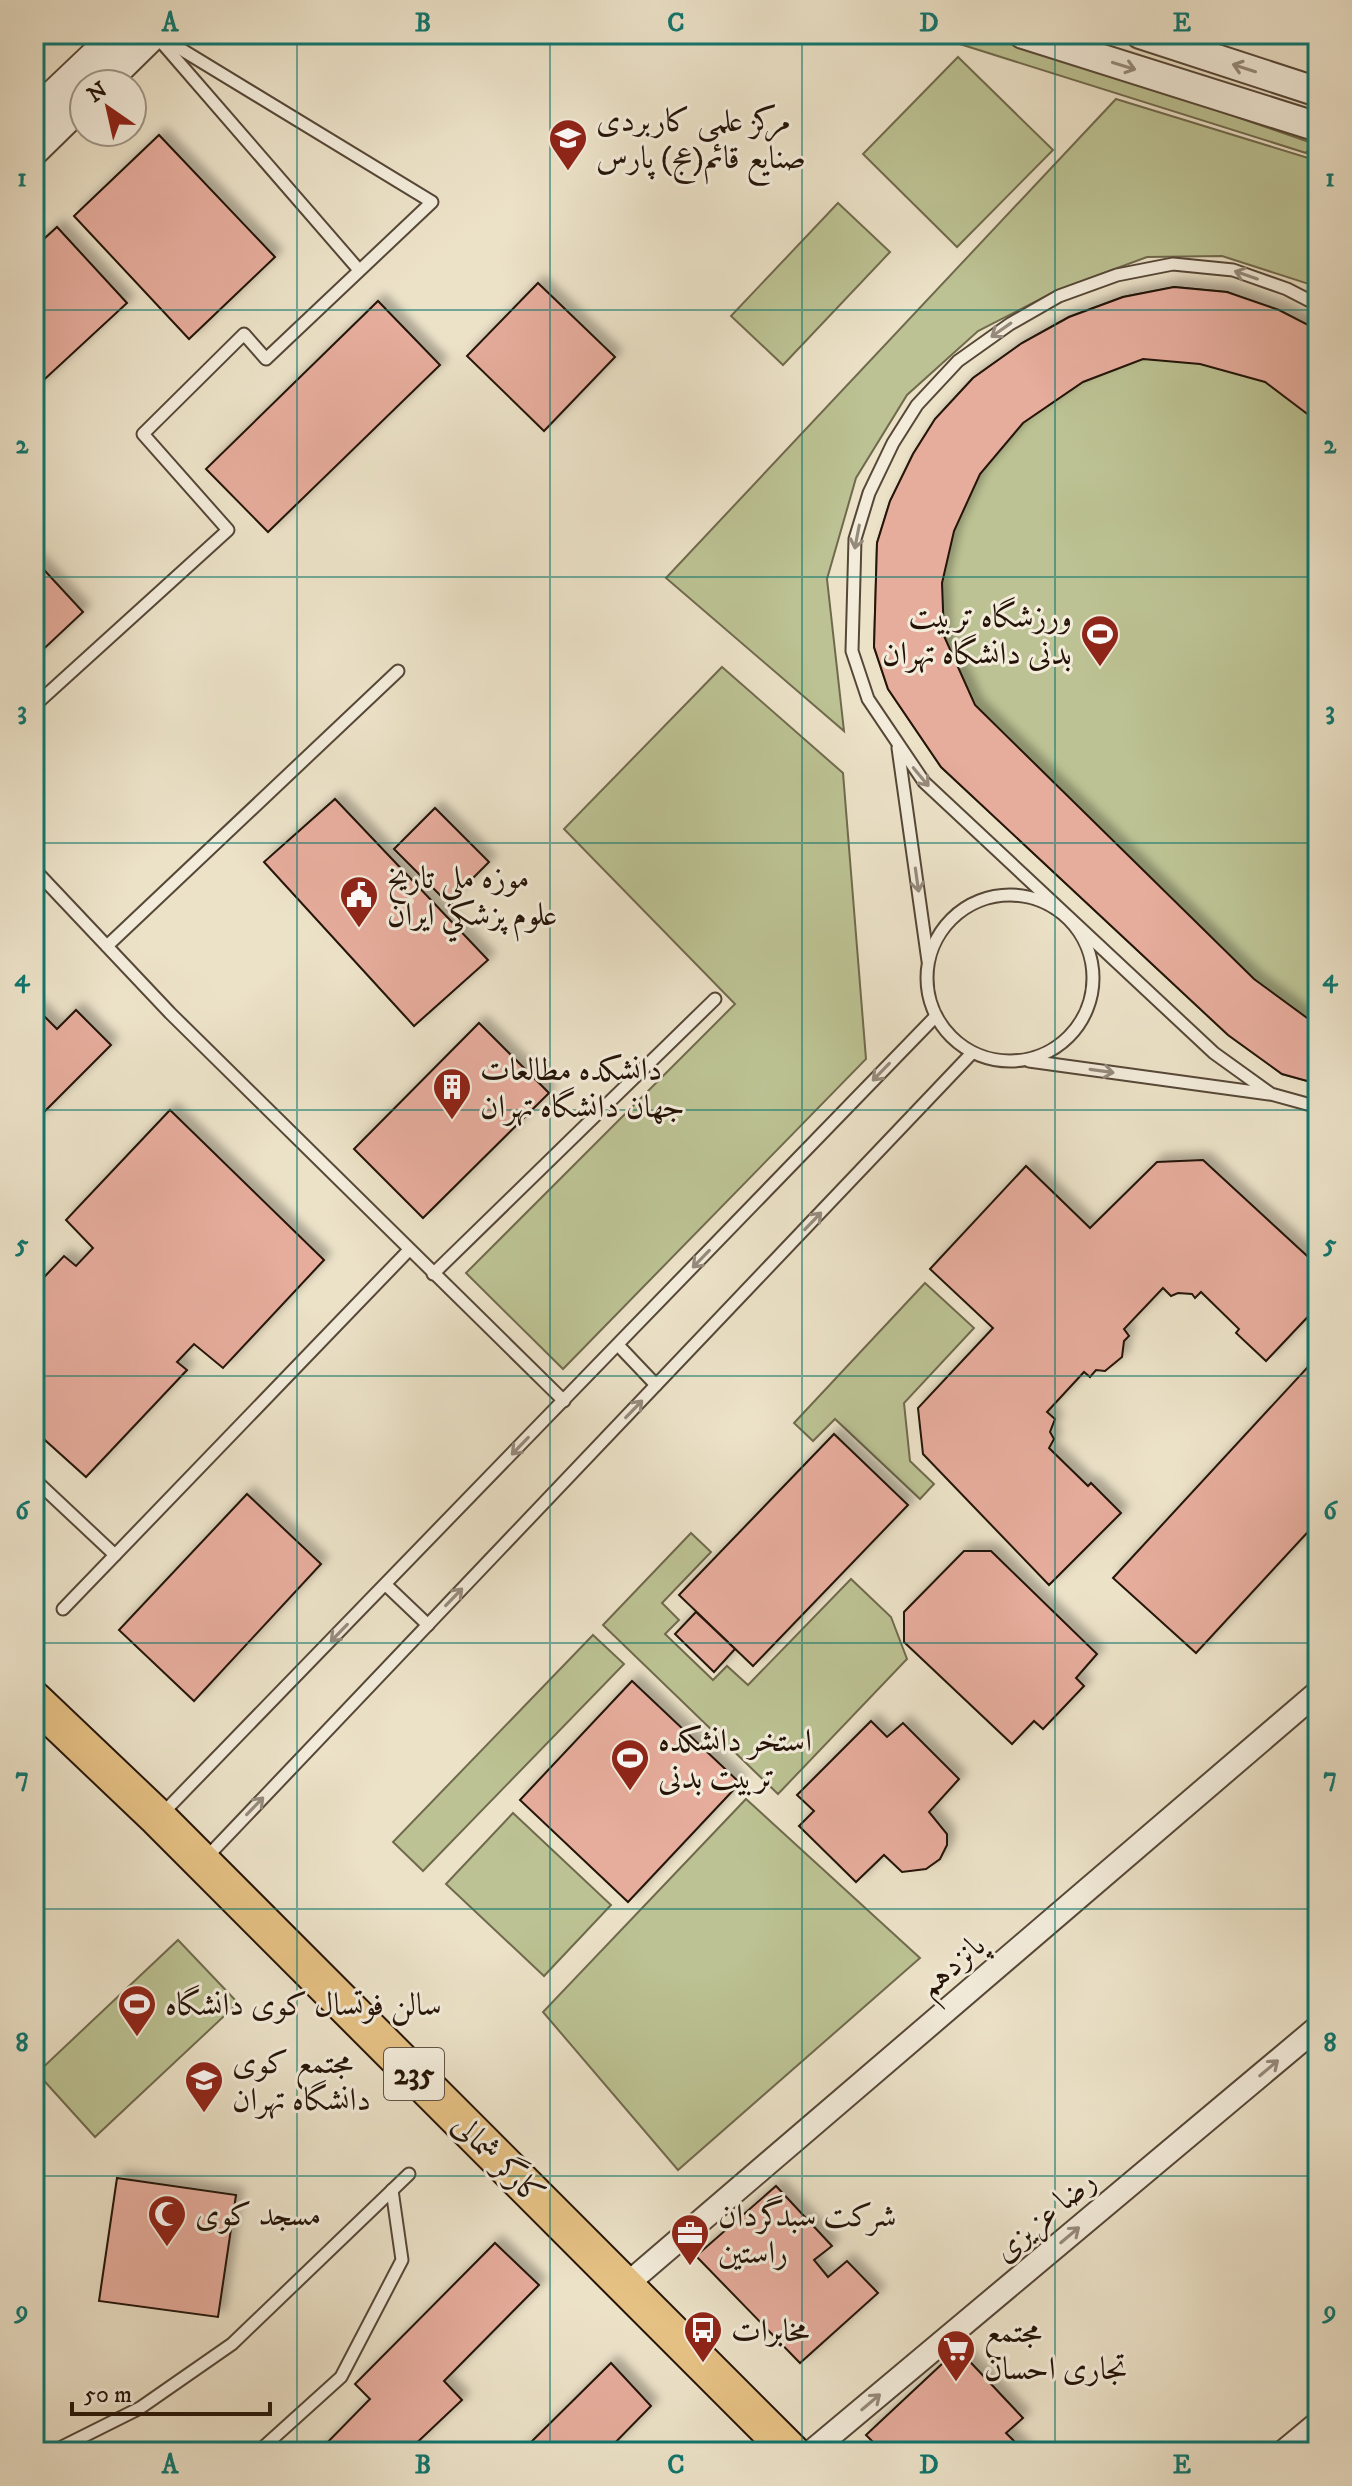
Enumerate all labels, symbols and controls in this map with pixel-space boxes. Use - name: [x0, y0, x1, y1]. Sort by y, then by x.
- text: A: [161, 7, 180, 40]
- text: B: [415, 7, 431, 40]
- text: C: [667, 7, 685, 40]
- text: D: [919, 7, 939, 40]
- text: E: [1173, 7, 1191, 40]
- one-way arrow: [1111, 59, 1137, 74]
- one-way arrow: [1231, 59, 1256, 74]
- north arrow: [68, 68, 148, 148]
- text: N: [83, 76, 113, 109]
- place label: مرکز علمی کاربردی صنایع قائم(عج) پارس: [596, 102, 806, 186]
- school or university icon: مرکز علمی کاربردی صنایع قائم(عج) پارس: [547, 117, 589, 172]
- text: 1: [17, 162, 27, 195]
- text: 1: [1325, 162, 1335, 195]
- one-way arrow: [1234, 266, 1259, 281]
- one-way arrow: [991, 322, 1013, 338]
- text: 2: [16, 429, 30, 462]
- text: 2: [1324, 429, 1338, 462]
- one-way arrow: [848, 524, 863, 550]
- place label: ورزشگاه تربیت بدنی دانشگاه تهران: [882, 596, 1072, 675]
- sports icon: ورزشگاه تربیت بدنی دانشگاه تهران: [1079, 613, 1121, 668]
- text: 3: [17, 695, 27, 728]
- text: 3: [1325, 695, 1335, 728]
- one-way arrow: [912, 767, 930, 788]
- place label: موزه ملي تاريخ علوم پزشكي ايران: [387, 859, 557, 943]
- one-way arrow: [909, 867, 924, 893]
- public building icon: موزه ملي تاريخ علوم پزشكي ايران: [338, 874, 380, 929]
- text: 4: [15, 962, 31, 995]
- text: 4: [1323, 962, 1339, 995]
- place label: دانشکده مطالعات جهان دانشگاه تهران: [480, 1051, 685, 1128]
- one-way arrow: [872, 1062, 891, 1082]
- one-way arrow: [1088, 1064, 1114, 1079]
- building icon: دانشکده مطالعات جهان دانشگاه تهران: [431, 1066, 473, 1121]
- one-way arrow: [803, 1211, 822, 1231]
- text: 5: [15, 1228, 29, 1261]
- text: 5: [1323, 1228, 1337, 1261]
- one-way arrow: [691, 1249, 710, 1269]
- one-way arrow: [624, 1399, 643, 1419]
- one-way arrow: [511, 1436, 530, 1455]
- text: 6: [15, 1495, 30, 1528]
- text: 6: [1323, 1495, 1338, 1528]
- one-way arrow: [445, 1588, 463, 1608]
- one-way arrow: [330, 1623, 349, 1642]
- place label: استخر دانشکده تربیت بدنی: [658, 1722, 812, 1799]
- sports icon: استخر دانشکده تربیت بدنی: [609, 1737, 651, 1792]
- text: 7: [15, 1761, 29, 1794]
- text: 7: [1323, 1761, 1337, 1794]
- one-way arrow: [246, 1796, 265, 1816]
- street label: پانزدهم: [910, 1925, 1001, 2013]
- sports icon: سالن فوتسال کوی دانشگاه: [116, 1983, 158, 2038]
- place label: سالن فوتسال کوی دانشگاه: [165, 1984, 442, 2026]
- text: 8: [15, 2027, 29, 2060]
- text: 8: [1323, 2027, 1337, 2060]
- place label: مجتمع کوی دانشگاه تهران: [232, 2044, 371, 2121]
- road number: 235: [384, 2048, 444, 2100]
- school or university icon: مجتمع کوی دانشگاه تهران: [183, 2059, 225, 2114]
- one-way arrow: [1258, 2059, 1279, 2077]
- street label: کارگر شمالی: [443, 2104, 554, 2215]
- street label: رضا عزیزی: [986, 2162, 1105, 2271]
- mosque icon: مسجد کوی: [146, 2193, 188, 2248]
- place label: شرکت سبدگردان راستین: [718, 2194, 897, 2274]
- place label: مسجد کوی: [195, 2196, 321, 2236]
- office icon: شرکت سبدگردان راستین: [669, 2212, 711, 2267]
- one-way arrow: [1059, 2226, 1080, 2244]
- text: 9: [14, 2294, 28, 2327]
- text: 9: [1322, 2294, 1336, 2327]
- bus stop icon: مخابرات: [682, 2309, 724, 2364]
- place label: مخابرات: [731, 2312, 809, 2352]
- place label: مجتمع تجاری احسان: [984, 2313, 1128, 2390]
- supermarket icon: مجتمع تجاری احسان: [935, 2328, 977, 2383]
- scale bar: [72, 2366, 270, 2416]
- text: 50 m: [84, 2380, 132, 2410]
- one-way arrow: [860, 2393, 880, 2411]
- text: A: [161, 2449, 180, 2482]
- text: B: [415, 2449, 431, 2482]
- text: C: [667, 2449, 685, 2482]
- text: D: [919, 2449, 939, 2482]
- text: E: [1173, 2449, 1191, 2482]

